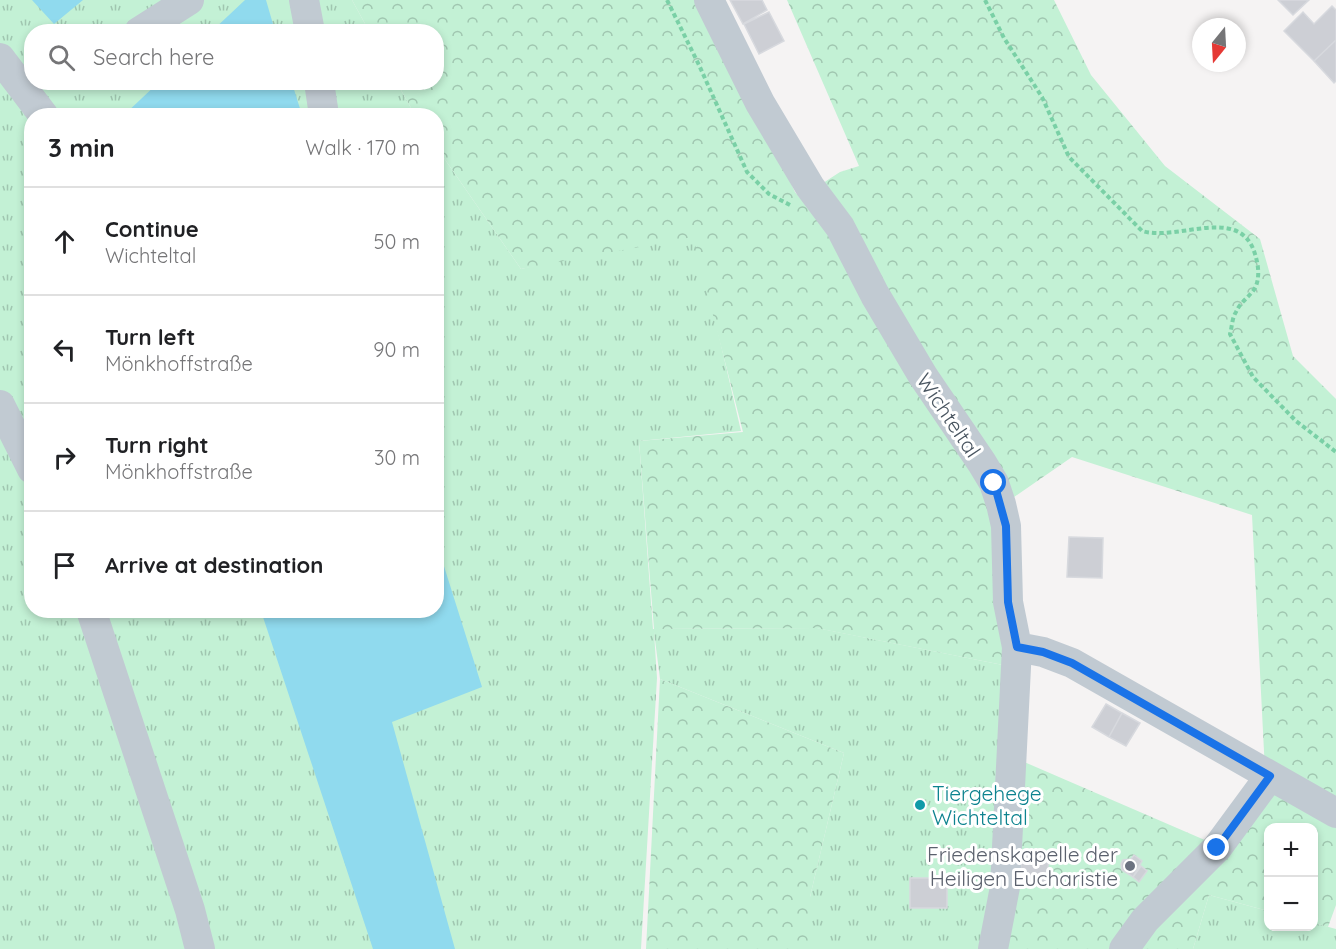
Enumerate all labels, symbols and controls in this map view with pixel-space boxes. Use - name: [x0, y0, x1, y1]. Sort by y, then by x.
- north arrow: [1192, 18, 1246, 72]
- search box: [24, 24, 444, 90]
- icon: search: [45, 41, 78, 74]
- text: Search here: [93, 43, 214, 71]
- text: 3 min: [48, 131, 115, 164]
- text: Walk · 170 m: [305, 135, 420, 160]
- text: Continue: [105, 215, 199, 243]
- icon: ahead: [48, 225, 81, 258]
- text: 50 m: [374, 229, 420, 254]
- text: Wichteltal: [105, 243, 196, 268]
- text: Turn left: [105, 323, 195, 351]
- icon: left: [48, 333, 81, 366]
- text: 90 m: [373, 337, 420, 362]
- text: Mönkhoffstraße: [105, 351, 253, 376]
- street label: Wichteltal: [911, 368, 987, 462]
- text: Turn right: [105, 431, 209, 459]
- icon: right: [48, 441, 81, 474]
- text: 30 m: [374, 445, 420, 470]
- text: Mönkhoffstraße: [105, 459, 253, 484]
- route start: [980, 469, 1006, 495]
- icon: arrive: [48, 549, 81, 582]
- text: Arrive at destination: [105, 551, 323, 579]
- place label: Tiergehege Wichteltal: [932, 780, 1042, 830]
- marker: Tiergehege Wichteltal: [913, 798, 927, 812]
- map controls: [1264, 823, 1318, 931]
- button: +: [1264, 823, 1318, 877]
- route end: [1203, 834, 1229, 860]
- place label: Friedenskapelle der Heiligen Eucharistie: [927, 841, 1118, 891]
- marker: Friedenskapelle der Heiligen Eucharistie: [1123, 859, 1137, 873]
- button: −: [1264, 877, 1318, 931]

